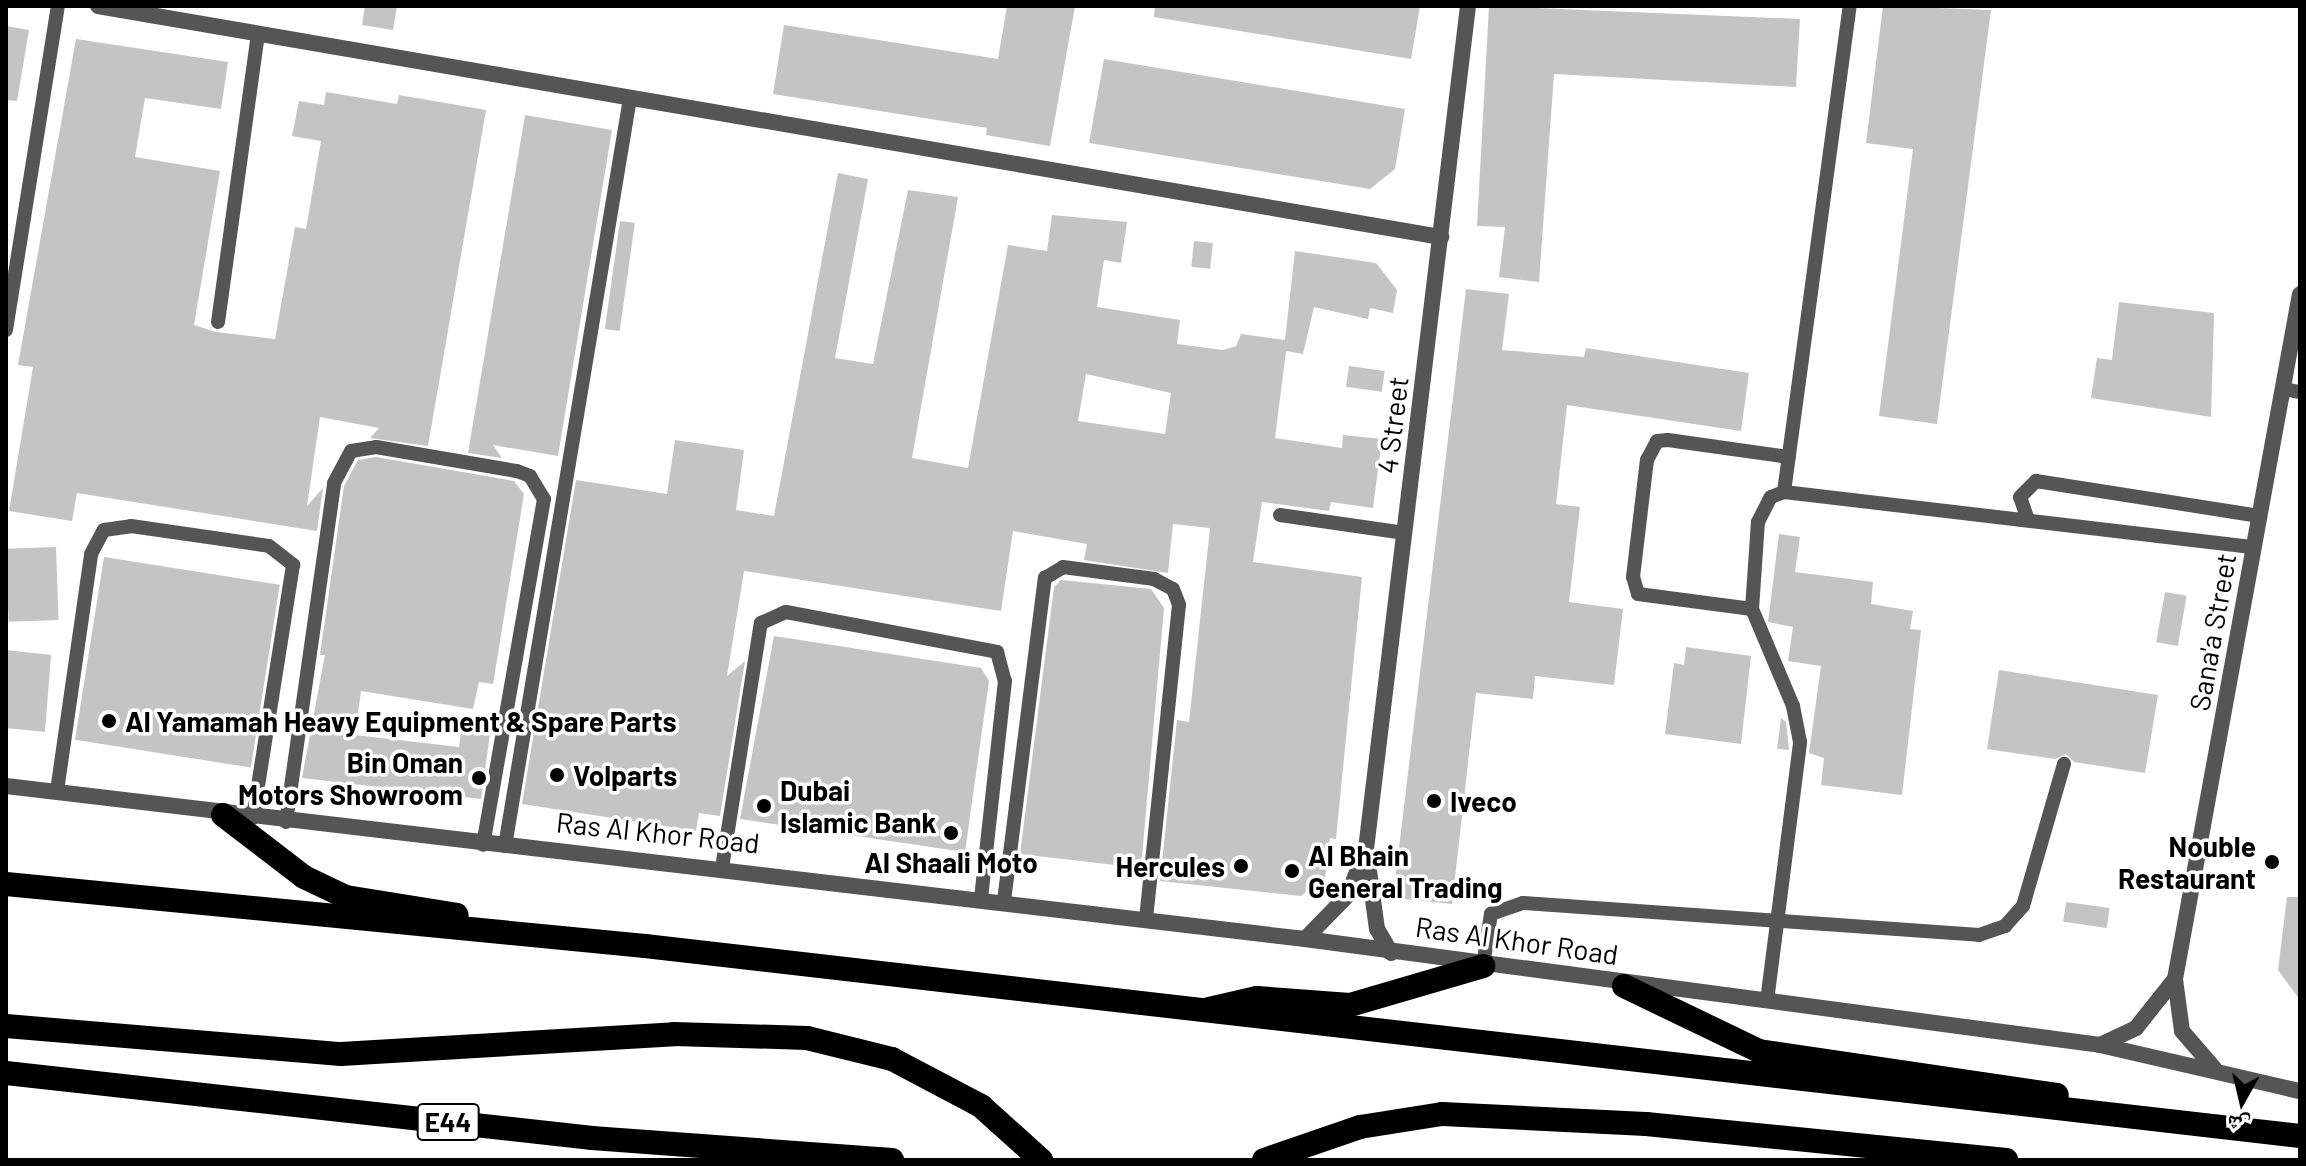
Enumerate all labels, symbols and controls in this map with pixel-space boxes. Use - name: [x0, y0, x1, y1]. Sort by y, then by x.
- street label: 4 Street: [1369, 375, 1415, 475]
- street label: Sana'a Street: [2182, 551, 2242, 713]
- place label: Al Yamamah Heavy Equipment & Spare Parts: [125, 704, 677, 738]
- marker: Al Yamamah Heavy Equipment & Spare Parts: [100, 712, 118, 730]
- place label: Bin Oman Motors Showroom: [238, 745, 463, 811]
- place label: Volparts: [573, 758, 677, 792]
- marker: Volparts: [548, 766, 566, 784]
- marker: Bin Oman Motors Showroom: [470, 769, 488, 787]
- place label: Dubai Islamic Bank: [780, 773, 936, 839]
- place label: Iveco: [1450, 784, 1517, 818]
- marker: Iveco: [1425, 792, 1443, 810]
- marker: Dubai Islamic Bank: [755, 797, 773, 815]
- street label: Ras Al Khor Road: [555, 805, 761, 859]
- marker: Al Shaali Moto: [942, 824, 960, 842]
- place label: Nouble Restaurant: [2118, 829, 2256, 895]
- place label: Al Bhain General Trading: [1308, 838, 1503, 904]
- place label: Al Shaali Moto: [864, 845, 1038, 879]
- place label: Hercules: [1115, 849, 1225, 883]
- marker: Nouble Restaurant: [2263, 853, 2281, 871]
- marker: Hercules: [1232, 857, 1250, 875]
- marker: Al Bhain General Trading: [1283, 862, 1301, 880]
- street label: Ras Al Khor Road: [1413, 909, 1621, 971]
- north arrow: [2202, 1062, 2282, 1142]
- road number: E44: [416, 1100, 480, 1144]
- text: ش: [2225, 1111, 2252, 1140]

